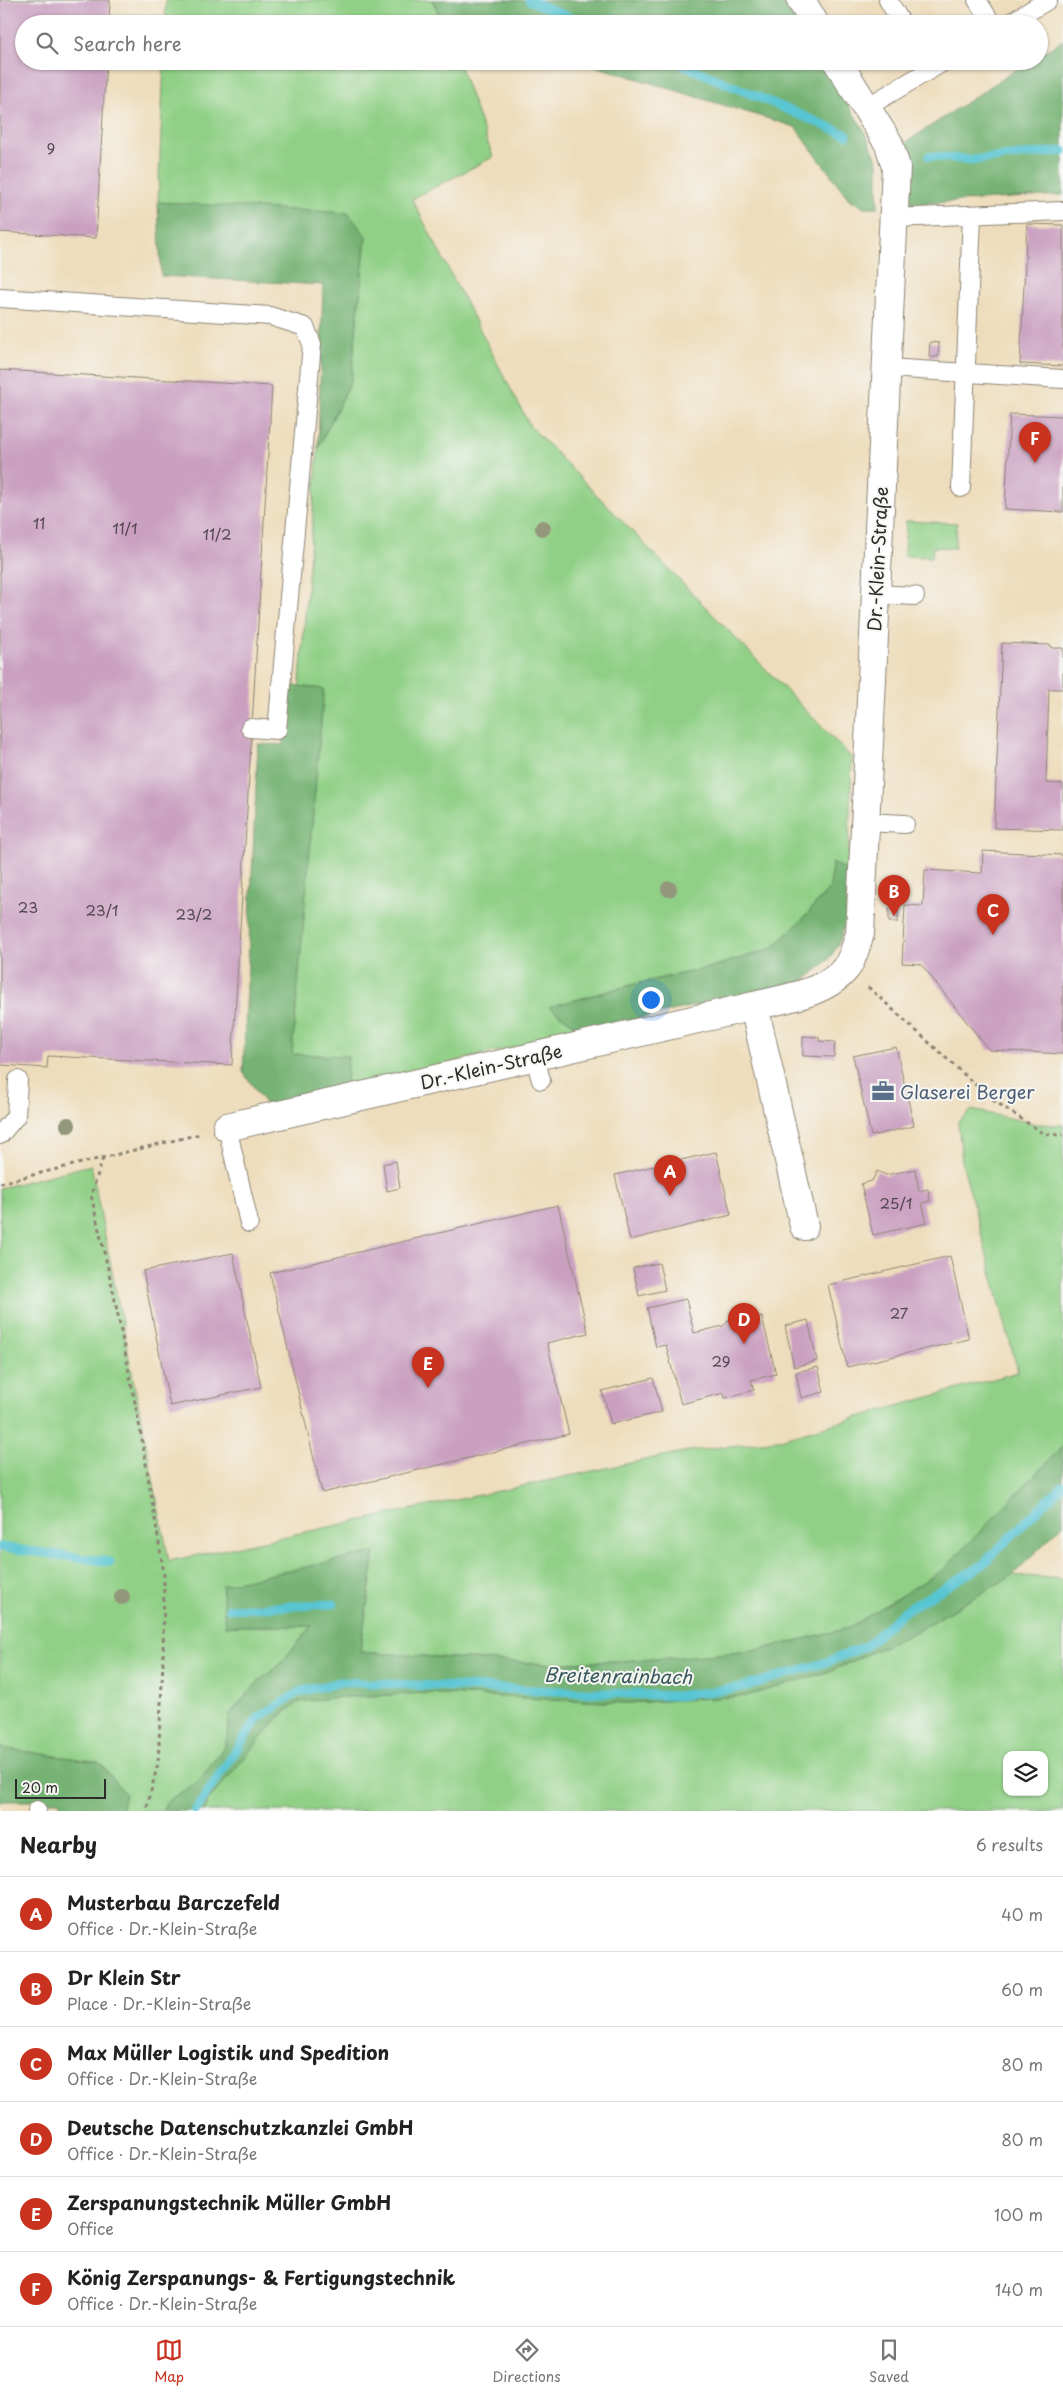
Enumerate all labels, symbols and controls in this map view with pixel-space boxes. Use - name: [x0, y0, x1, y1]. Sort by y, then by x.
- search box: [15, 15, 1048, 70]
- icon: search: [33, 29, 61, 57]
- text: Search here: [73, 29, 182, 57]
- house number: 9: [47, 136, 55, 159]
- pin: F: [1019, 422, 1051, 463]
- street label: Dr.-Klein-Straße: [860, 486, 894, 632]
- house number: 11: [33, 511, 45, 534]
- house number: 11/1: [112, 516, 138, 539]
- house number: 11/2: [202, 522, 232, 545]
- pin: B: [878, 875, 910, 916]
- pin: C: [977, 894, 1009, 935]
- house number: 23: [18, 895, 38, 918]
- house number: 23/1: [85, 898, 119, 921]
- house number: 23/2: [176, 902, 212, 925]
- your location: [638, 987, 664, 1013]
- street label: Dr.-Klein-Straße: [417, 1037, 565, 1095]
- office icon: Glaserei Berger: [870, 1078, 896, 1104]
- place label: Glaserei Berger: [900, 1078, 1035, 1105]
- pin: A: [654, 1155, 686, 1196]
- house number: 25/1: [880, 1191, 912, 1214]
- house number: 27: [890, 1301, 909, 1324]
- pin: D: [728, 1303, 760, 1344]
- pin: E: [412, 1347, 444, 1388]
- house number: 29: [711, 1349, 731, 1372]
- water label: Breitenrainbach: [544, 1660, 693, 1690]
- map controls: [1003, 1751, 1048, 1796]
- button: layers: [1003, 1751, 1048, 1796]
- scale bar: [15, 1776, 106, 1799]
- text: 20 m: [22, 1777, 58, 1798]
- text: Nearby: [20, 1828, 97, 1860]
- text: 6 results: [976, 1832, 1043, 1856]
- text: Musterbau Barczefeld: [67, 1888, 280, 1916]
- text: A: [30, 1902, 42, 1926]
- text: 40 m: [1001, 1902, 1043, 1926]
- text: Office · Dr.-Klein-Straße: [67, 1916, 257, 1940]
- text: Dr Klein Str: [67, 1963, 181, 1991]
- text: B: [31, 1977, 41, 2001]
- text: 60 m: [1001, 1977, 1043, 2001]
- text: Place · Dr.-Klein-Straße: [67, 1991, 251, 2015]
- text: Max Müller Logistik und Spedition: [67, 2038, 389, 2066]
- text: C: [30, 2052, 42, 2076]
- text: 80 m: [1001, 2052, 1043, 2076]
- text: Office · Dr.-Klein-Straße: [67, 2066, 257, 2090]
- text: Deutsche Datenschutzkanzlei GmbH: [67, 2113, 413, 2141]
- text: D: [30, 2127, 42, 2151]
- text: 80 m: [1001, 2127, 1043, 2151]
- text: Office · Dr.-Klein-Straße: [67, 2141, 257, 2165]
- text: Zerspanungstechnik Müller GmbH: [67, 2188, 391, 2216]
- text: E: [31, 2202, 41, 2226]
- text: 100 m: [994, 2202, 1043, 2226]
- text: Office: [67, 2216, 114, 2240]
- text: König Zerspanungs- & Fertigungstechnik: [67, 2263, 455, 2291]
- text: F: [31, 2277, 41, 2301]
- text: 140 m: [995, 2277, 1043, 2301]
- text: Office · Dr.-Klein-Straße: [67, 2291, 257, 2315]
- tab: Map: [154, 2336, 184, 2387]
- tab: Directions: [493, 2336, 561, 2387]
- tab: Saved: [869, 2336, 909, 2387]

